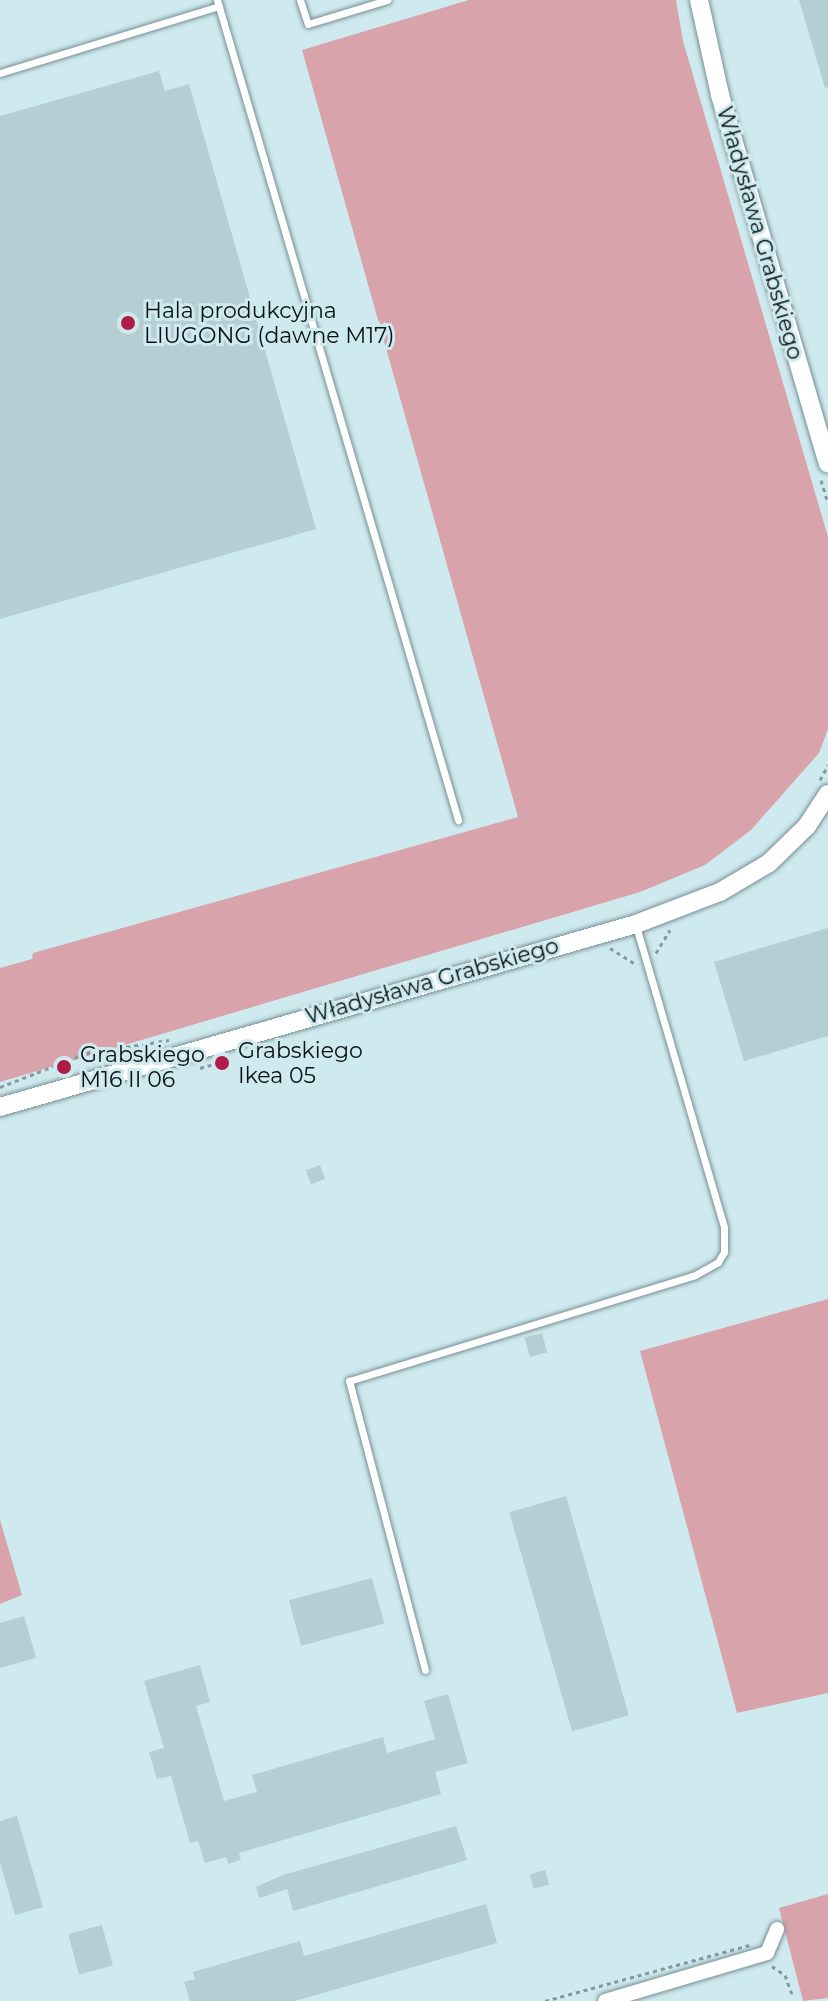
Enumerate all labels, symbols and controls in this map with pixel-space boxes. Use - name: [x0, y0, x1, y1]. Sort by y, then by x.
- street label: Władysława Grabskiego: [711, 103, 809, 363]
- place label: Hala produkcyjna LIUGONG (dawne M17): [144, 297, 394, 348]
- marker: Hala produkcyjna LIUGONG (dawne M17): [119, 314, 137, 332]
- street label: Władysława Grabskiego: [302, 932, 562, 1030]
- place label: Grabskiego Ikea 05: [238, 1037, 363, 1088]
- place label: Grabskiego M16 II 06: [80, 1041, 205, 1092]
- marker: Grabskiego Ikea 05: [213, 1054, 231, 1072]
- marker: Grabskiego M16 II 06: [55, 1058, 73, 1076]

